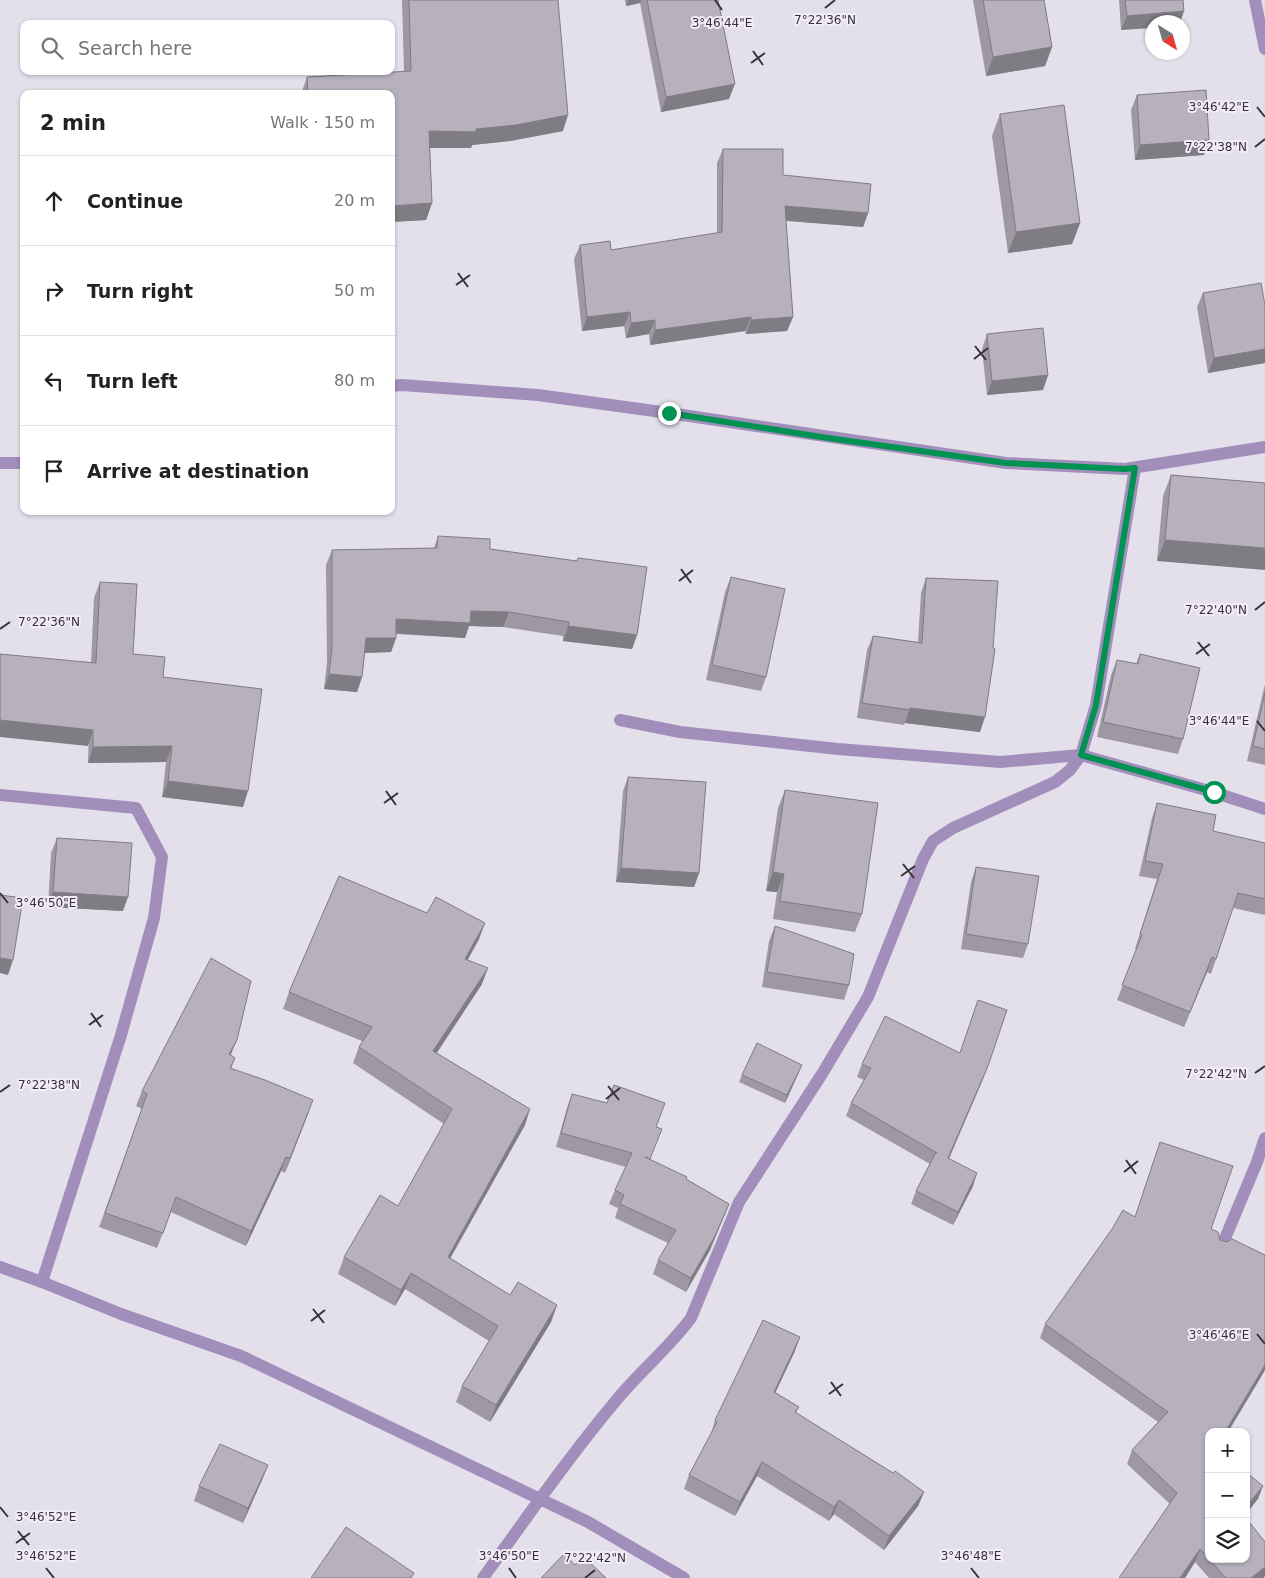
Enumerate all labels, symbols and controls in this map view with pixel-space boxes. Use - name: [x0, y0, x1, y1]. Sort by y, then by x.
- text: 7°22'36"N: [794, 13, 856, 27]
- north arrow: [1145, 15, 1190, 60]
- text: 3°46'44"E: [692, 16, 752, 30]
- search box: [20, 20, 395, 75]
- icon: search: [38, 34, 66, 62]
- text: Search here: [78, 37, 192, 59]
- text: 3°46'42"E: [1189, 100, 1249, 114]
- text: 2 min: [40, 111, 106, 135]
- text: Walk · 150 m: [270, 113, 375, 132]
- text: 7°22'38"N: [1185, 140, 1247, 154]
- icon: ahead: [40, 187, 68, 215]
- text: Continue: [87, 190, 183, 212]
- text: 20 m: [334, 191, 375, 210]
- icon: right: [40, 277, 68, 305]
- text: Turn right: [87, 280, 193, 302]
- text: 50 m: [334, 281, 375, 300]
- icon: left: [40, 367, 68, 395]
- text: Turn left: [87, 370, 178, 392]
- text: 80 m: [334, 371, 375, 390]
- route end: [658, 402, 681, 425]
- icon: arrive: [40, 457, 68, 485]
- text: Arrive at destination: [87, 460, 309, 482]
- text: 7°22'40"N: [1185, 603, 1247, 617]
- text: 7°22'36"N: [18, 615, 80, 629]
- text: 3°46'44"E: [1189, 714, 1249, 728]
- route start: [1203, 781, 1226, 804]
- text: 3°46'50"E: [16, 896, 76, 910]
- text: 7°22'42"N: [1185, 1067, 1247, 1081]
- text: 7°22'38"N: [18, 1078, 80, 1092]
- text: 3°46'46"E: [1189, 1328, 1249, 1342]
- map controls: [1205, 1428, 1250, 1563]
- button: +: [1205, 1428, 1250, 1473]
- button: −: [1205, 1473, 1250, 1518]
- text: 3°46'52"E: [16, 1510, 76, 1524]
- button: layers: [1205, 1518, 1250, 1563]
- text: 3°46'52"E: [16, 1549, 76, 1563]
- text: 3°46'50"E: [479, 1549, 539, 1563]
- text: 3°46'48"E: [941, 1549, 1001, 1563]
- text: 7°22'42"N: [564, 1551, 626, 1565]

